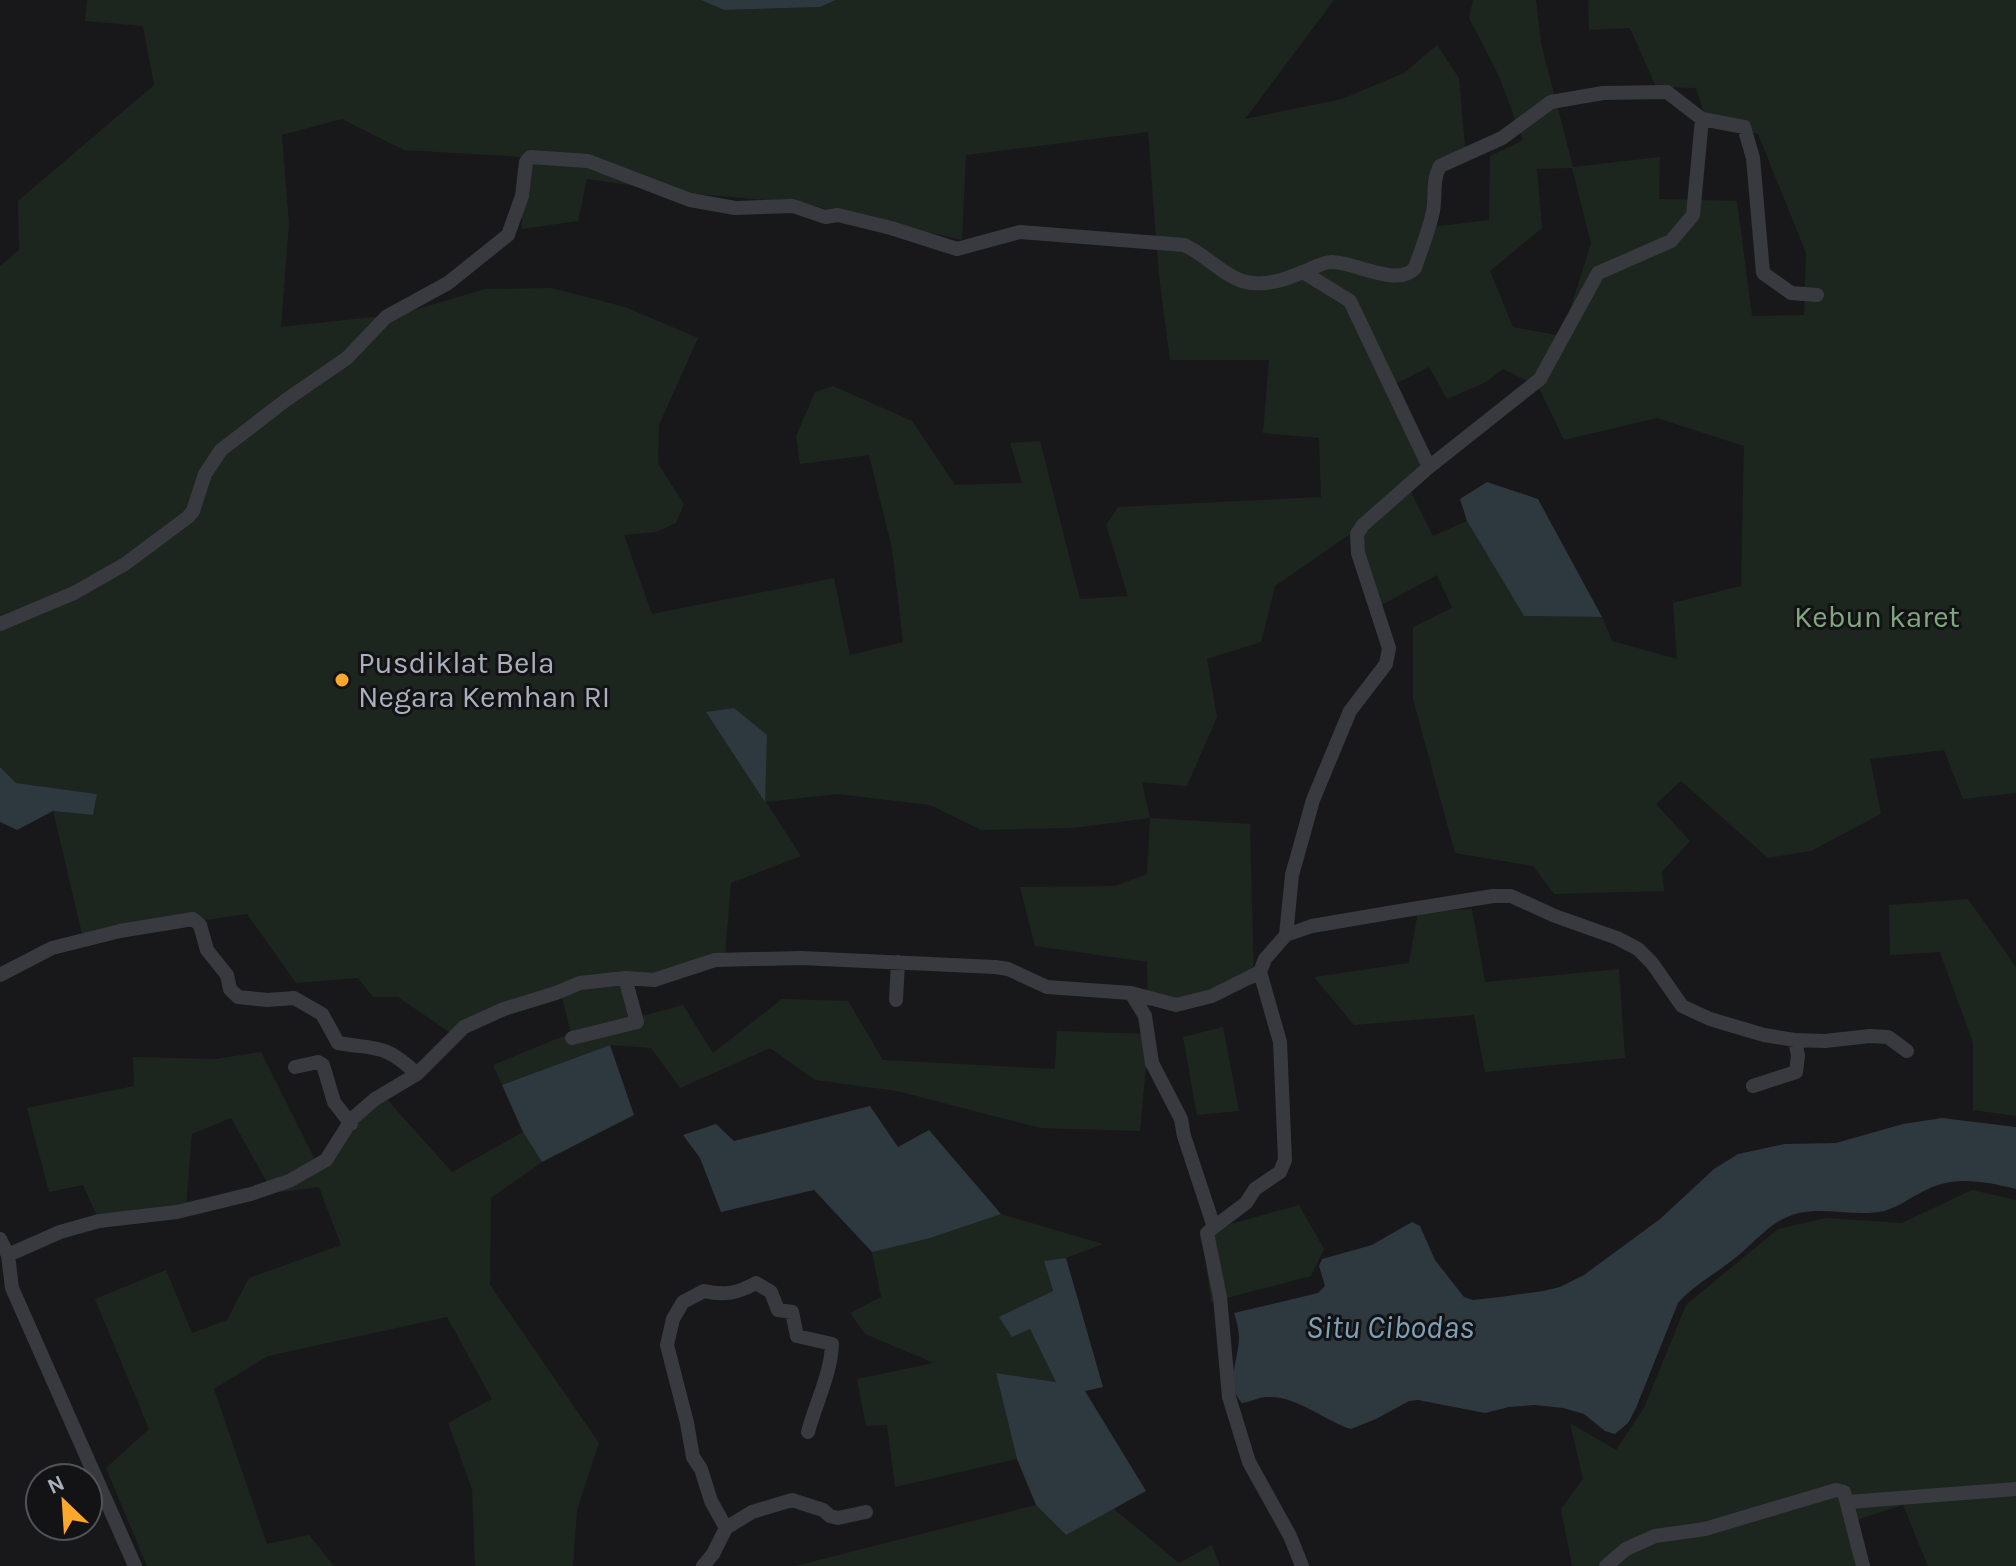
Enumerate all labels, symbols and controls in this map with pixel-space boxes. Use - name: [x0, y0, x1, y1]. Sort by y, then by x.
- park label: Kebun karet: [1794, 599, 1960, 635]
- place label: Pusdiklat Bela Negara Kemhan RI: [358, 645, 610, 715]
- marker: Pusdiklat Bela Negara Kemhan RI: [333, 671, 351, 689]
- water label: Situ Cibodas: [1306, 1309, 1474, 1346]
- north arrow: [24, 1462, 104, 1542]
- text: N: [43, 1470, 69, 1500]

